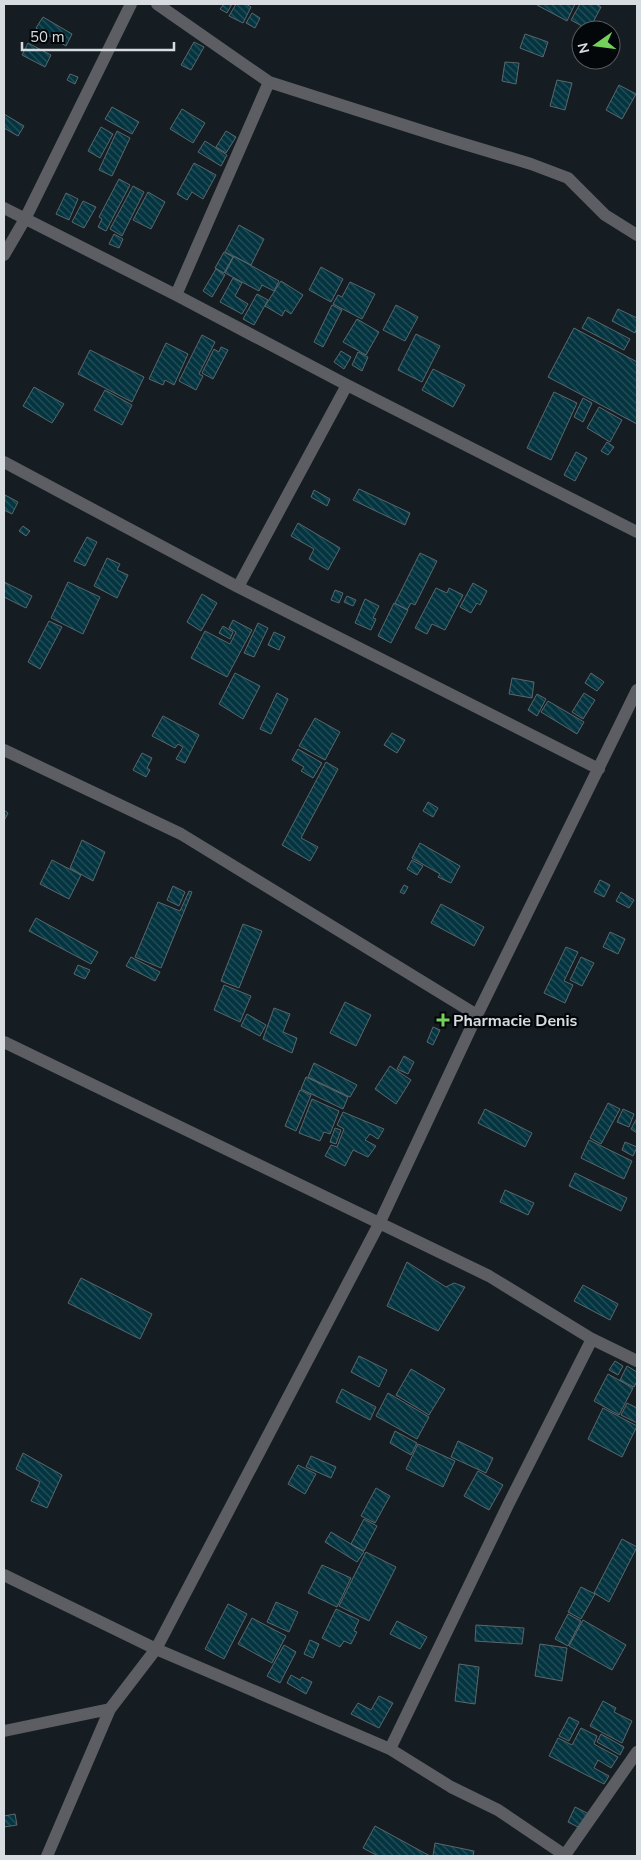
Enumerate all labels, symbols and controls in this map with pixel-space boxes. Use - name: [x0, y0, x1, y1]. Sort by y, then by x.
- scale bar: [22, 20, 175, 52]
- north arrow: [571, 20, 621, 70]
- text: 50 m: [30, 27, 65, 47]
- text: N: [573, 41, 594, 55]
- place label: Pharmacie Denis: [453, 1010, 578, 1032]
- marker: Pharmacie Denis: [437, 1014, 449, 1026]

